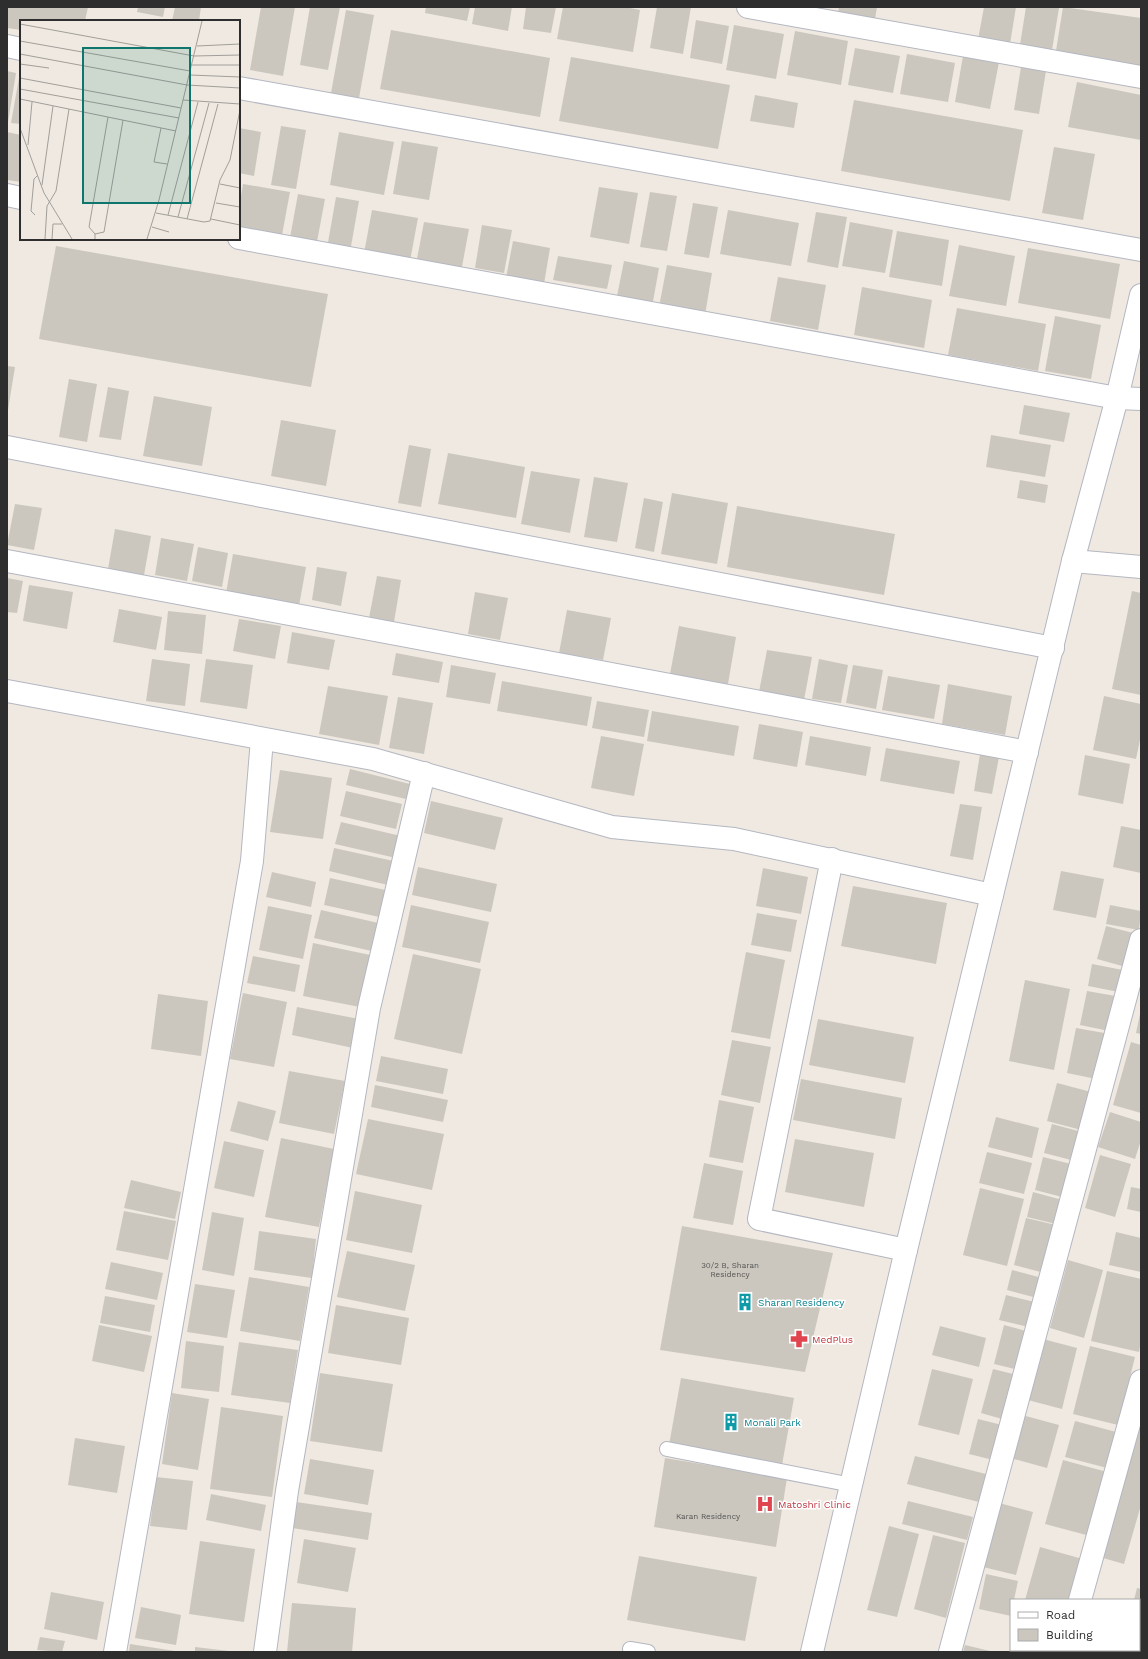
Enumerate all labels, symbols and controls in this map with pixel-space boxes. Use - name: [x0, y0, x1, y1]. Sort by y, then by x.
- inset map: [20, 20, 240, 240]
- house number: 30/2 B, Sharan Residency: [701, 1261, 759, 1279]
- building icon: Sharan Residency: [735, 1292, 755, 1312]
- place label: Sharan Residency: [758, 1297, 845, 1308]
- pharmacy icon: MedPlus: [789, 1329, 809, 1349]
- place label: MedPlus: [812, 1334, 853, 1345]
- building icon: Monali Park: [721, 1412, 741, 1432]
- place label: Monali Park: [744, 1417, 801, 1428]
- hospital icon: Matoshri Clinic: [755, 1494, 775, 1514]
- place label: Matoshri Clinic: [778, 1499, 851, 1510]
- house number: Karan Residency: [676, 1512, 741, 1521]
- legend: [1010, 1599, 1140, 1651]
- text: Road: [1046, 1608, 1075, 1622]
- text: Building: [1046, 1628, 1093, 1642]

